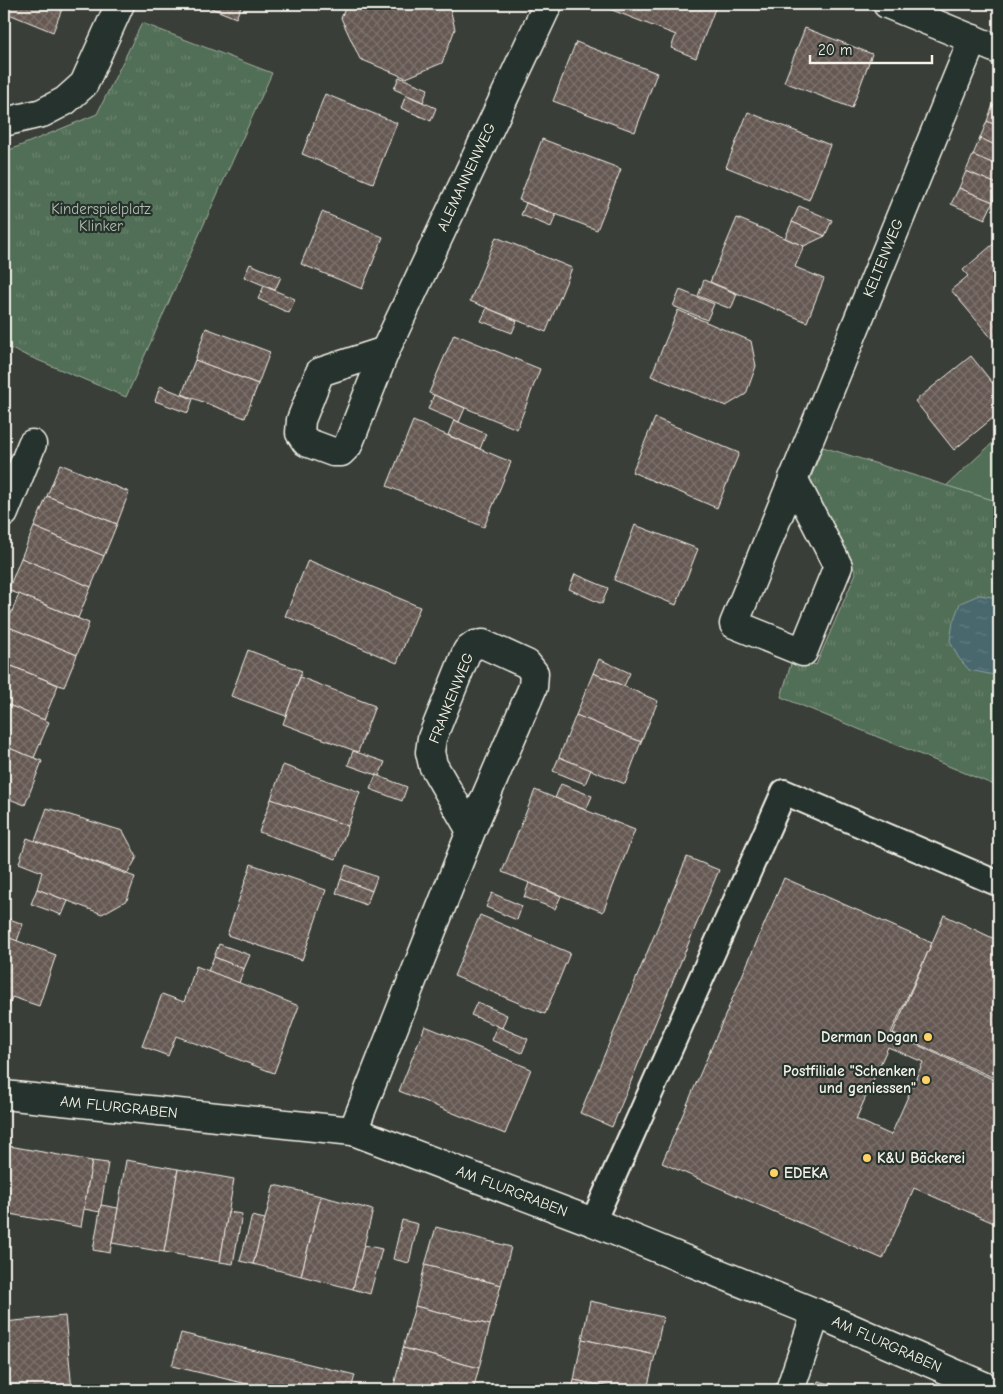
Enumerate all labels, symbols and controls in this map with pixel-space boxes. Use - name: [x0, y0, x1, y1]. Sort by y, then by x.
- scale bar: [810, 32, 933, 64]
- text: 20 m: [818, 41, 852, 59]
- street label: ALEMANNENWEG: [433, 120, 499, 234]
- park label: Kinderspielplatz Klinker: [51, 200, 151, 235]
- street label: KELTENWEG: [859, 216, 907, 300]
- street label: FRANKENWEG: [425, 650, 477, 746]
- place label: Derman Dogan: [821, 1028, 918, 1046]
- marker: Derman Dogan: [922, 1031, 934, 1043]
- place label: Postfiliale "Schenken und geniessen": [783, 1062, 916, 1097]
- marker: Postfiliale "Schenken und geniessen": [920, 1074, 932, 1086]
- street label: AM FLURGRABEN: [59, 1092, 179, 1122]
- place label: K&U Bäckerei: [877, 1149, 965, 1167]
- marker: K&U Bäckerei: [861, 1152, 873, 1164]
- street label: AM FLURGRABEN: [454, 1161, 570, 1221]
- place label: EDEKA: [784, 1164, 829, 1182]
- marker: EDEKA: [768, 1167, 780, 1179]
- street label: AM FLURGRABEN: [829, 1312, 945, 1376]

